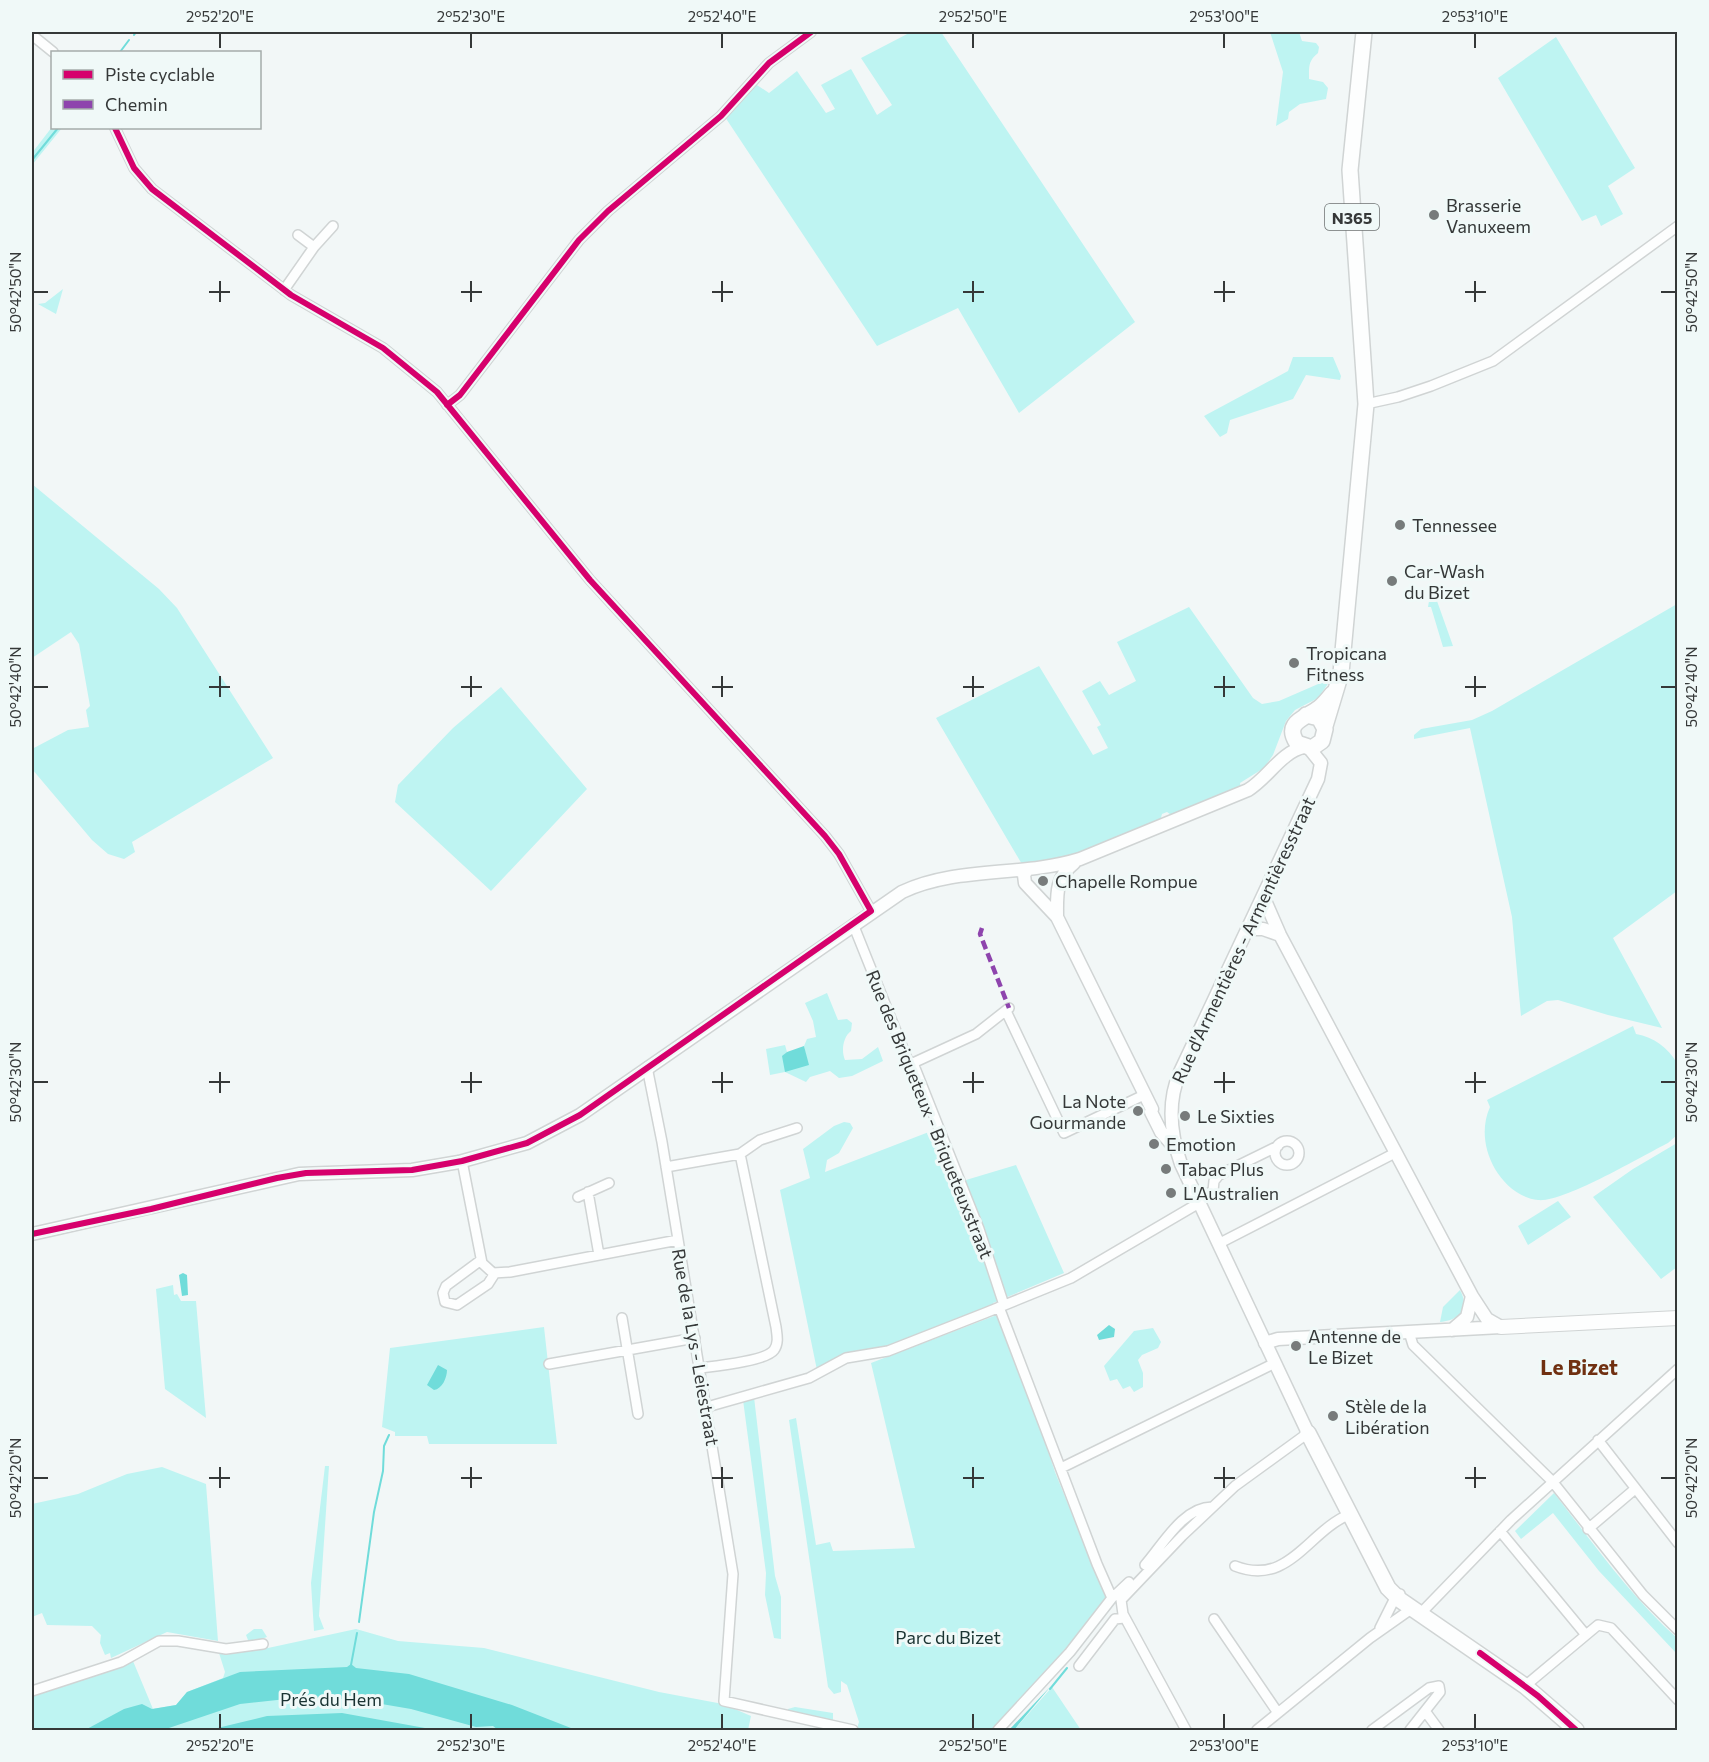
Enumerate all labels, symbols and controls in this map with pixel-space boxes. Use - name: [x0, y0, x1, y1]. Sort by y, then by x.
- text: 2°52'20"E: [186, 7, 254, 25]
- text: 2°52'30"E: [437, 7, 505, 25]
- text: 2°52'40"E: [688, 7, 756, 25]
- text: 2°52'50"E: [939, 7, 1007, 25]
- text: 2°53'00"E: [1189, 7, 1259, 25]
- text: 2°53'10"E: [1442, 7, 1508, 25]
- legend: [51, 51, 261, 129]
- text: Piste cyclable: [105, 63, 215, 85]
- text: Chemin: [105, 93, 168, 115]
- place label: Brasserie Vanuxeem: [1446, 194, 1531, 237]
- road number: N365: [1325, 204, 1379, 230]
- marker: Brasserie Vanuxeem: [1427, 208, 1441, 222]
- text: 50°42'50"N: [6, 252, 24, 332]
- text: 50°42'50"N: [1682, 252, 1700, 332]
- place label: Tennessee: [1412, 514, 1497, 536]
- marker: Tennessee: [1393, 518, 1407, 532]
- place label: Car-Wash du Bizet: [1404, 560, 1485, 603]
- marker: Car-Wash du Bizet: [1385, 574, 1399, 588]
- place label: Tropicana Fitness: [1306, 642, 1387, 685]
- text: 50°42'40"N: [6, 646, 24, 728]
- text: 50°42'40"N: [1682, 646, 1700, 728]
- marker: Tropicana Fitness: [1287, 656, 1301, 670]
- street label: Rue d'Armentières - Armentièresstraat: [1167, 793, 1319, 1087]
- place label: Chapelle Rompue: [1055, 870, 1197, 892]
- marker: Chapelle Rompue: [1036, 874, 1050, 888]
- street label: Rue des Briqueteux - Briqueteuxstraat: [862, 967, 998, 1261]
- text: 50°42'30"N: [6, 1042, 24, 1122]
- text: 50°42'30"N: [1682, 1042, 1700, 1122]
- place label: La Note Gourmande: [1029, 1090, 1126, 1133]
- marker: La Note Gourmande: [1131, 1104, 1145, 1118]
- place label: Le Sixties: [1197, 1105, 1275, 1127]
- marker: Le Sixties: [1178, 1109, 1192, 1123]
- place label: Emotion: [1166, 1133, 1236, 1155]
- marker: Emotion: [1147, 1137, 1161, 1151]
- place label: Tabac Plus: [1178, 1158, 1264, 1180]
- marker: Tabac Plus: [1159, 1162, 1173, 1176]
- place label: L'Australien: [1183, 1182, 1279, 1204]
- marker: L'Australien: [1164, 1186, 1178, 1200]
- street label: Rue de la Lys - Leiestraat: [668, 1247, 724, 1447]
- place label: Antenne de Le Bizet: [1308, 1325, 1401, 1368]
- marker: Antenne de Le Bizet: [1289, 1339, 1303, 1353]
- district label: Le Bizet: [1540, 1354, 1618, 1379]
- place label: Stèle de la Libération: [1345, 1395, 1430, 1438]
- marker: Stèle de la Libération: [1326, 1409, 1340, 1423]
- text: 50°42'20"N: [6, 1438, 24, 1518]
- text: 50°42'20"N: [1682, 1438, 1700, 1518]
- park label: Parc du Bizet: [895, 1626, 1001, 1648]
- park label: Prés du Hem: [280, 1688, 382, 1710]
- text: 2°52'20"E: [186, 1736, 254, 1754]
- text: 2°52'30"E: [437, 1736, 505, 1754]
- text: 2°52'40"E: [688, 1736, 756, 1754]
- text: 2°52'50"E: [939, 1736, 1007, 1754]
- text: 2°53'00"E: [1189, 1736, 1259, 1754]
- text: 2°53'10"E: [1442, 1736, 1508, 1754]

